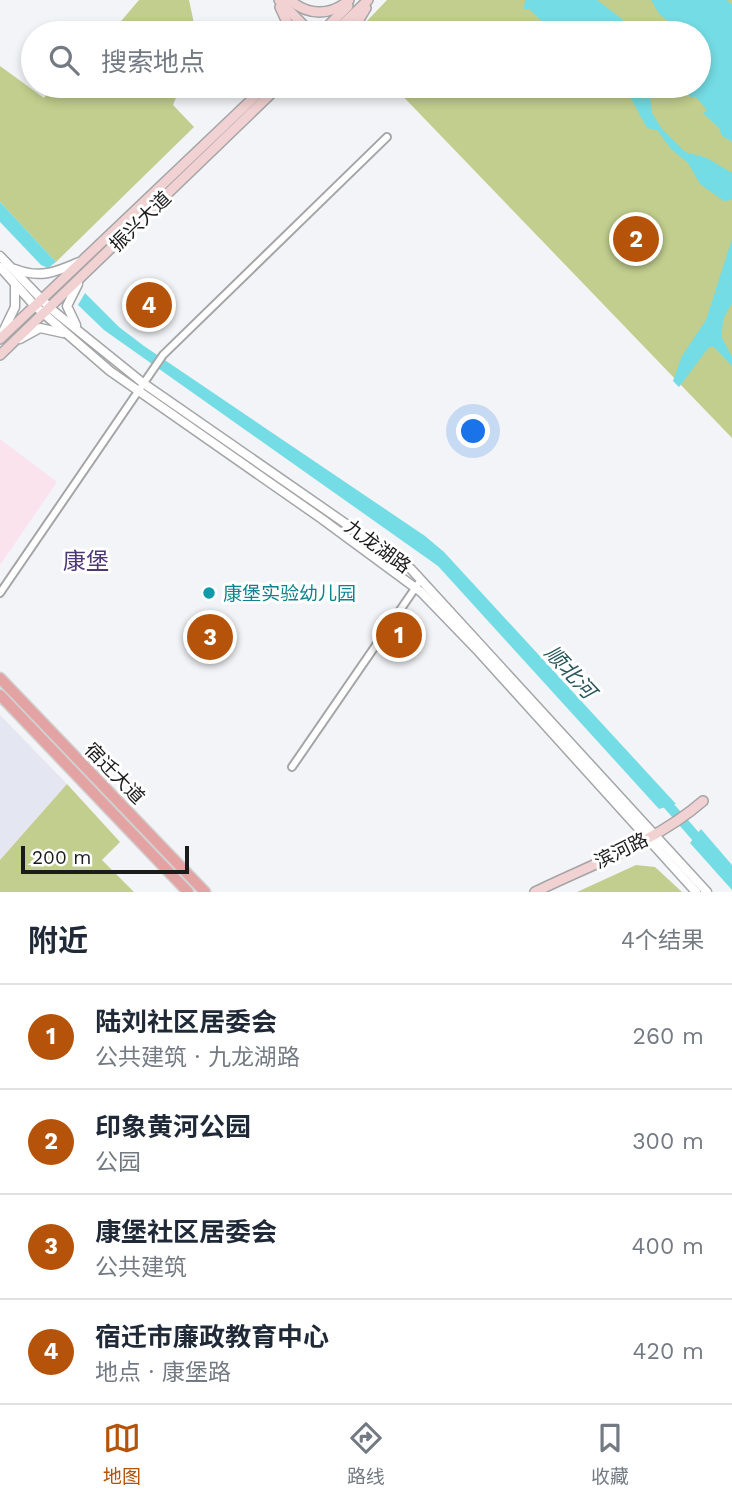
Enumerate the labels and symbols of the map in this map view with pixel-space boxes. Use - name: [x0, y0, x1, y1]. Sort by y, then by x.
- street label: 振兴大道: [105, 187, 176, 256]
- pin: 2: [613, 213, 659, 265]
- pin: 4: [126, 279, 172, 331]
- your location: [456, 414, 490, 448]
- street label: 九龙湖路: [340, 515, 415, 578]
- district label: 康堡: [63, 548, 109, 575]
- place label: 康堡实验幼儿园: [223, 582, 356, 605]
- marker: 康堡实验幼儿园: [201, 585, 217, 601]
- pin: 1: [376, 609, 422, 661]
- pin: 3: [187, 611, 233, 663]
- water label: 顺北河: [540, 640, 604, 706]
- street label: 宿迁大道: [80, 738, 149, 809]
- street label: 滨河路: [591, 828, 652, 873]
- scale bar: [21, 843, 189, 875]

